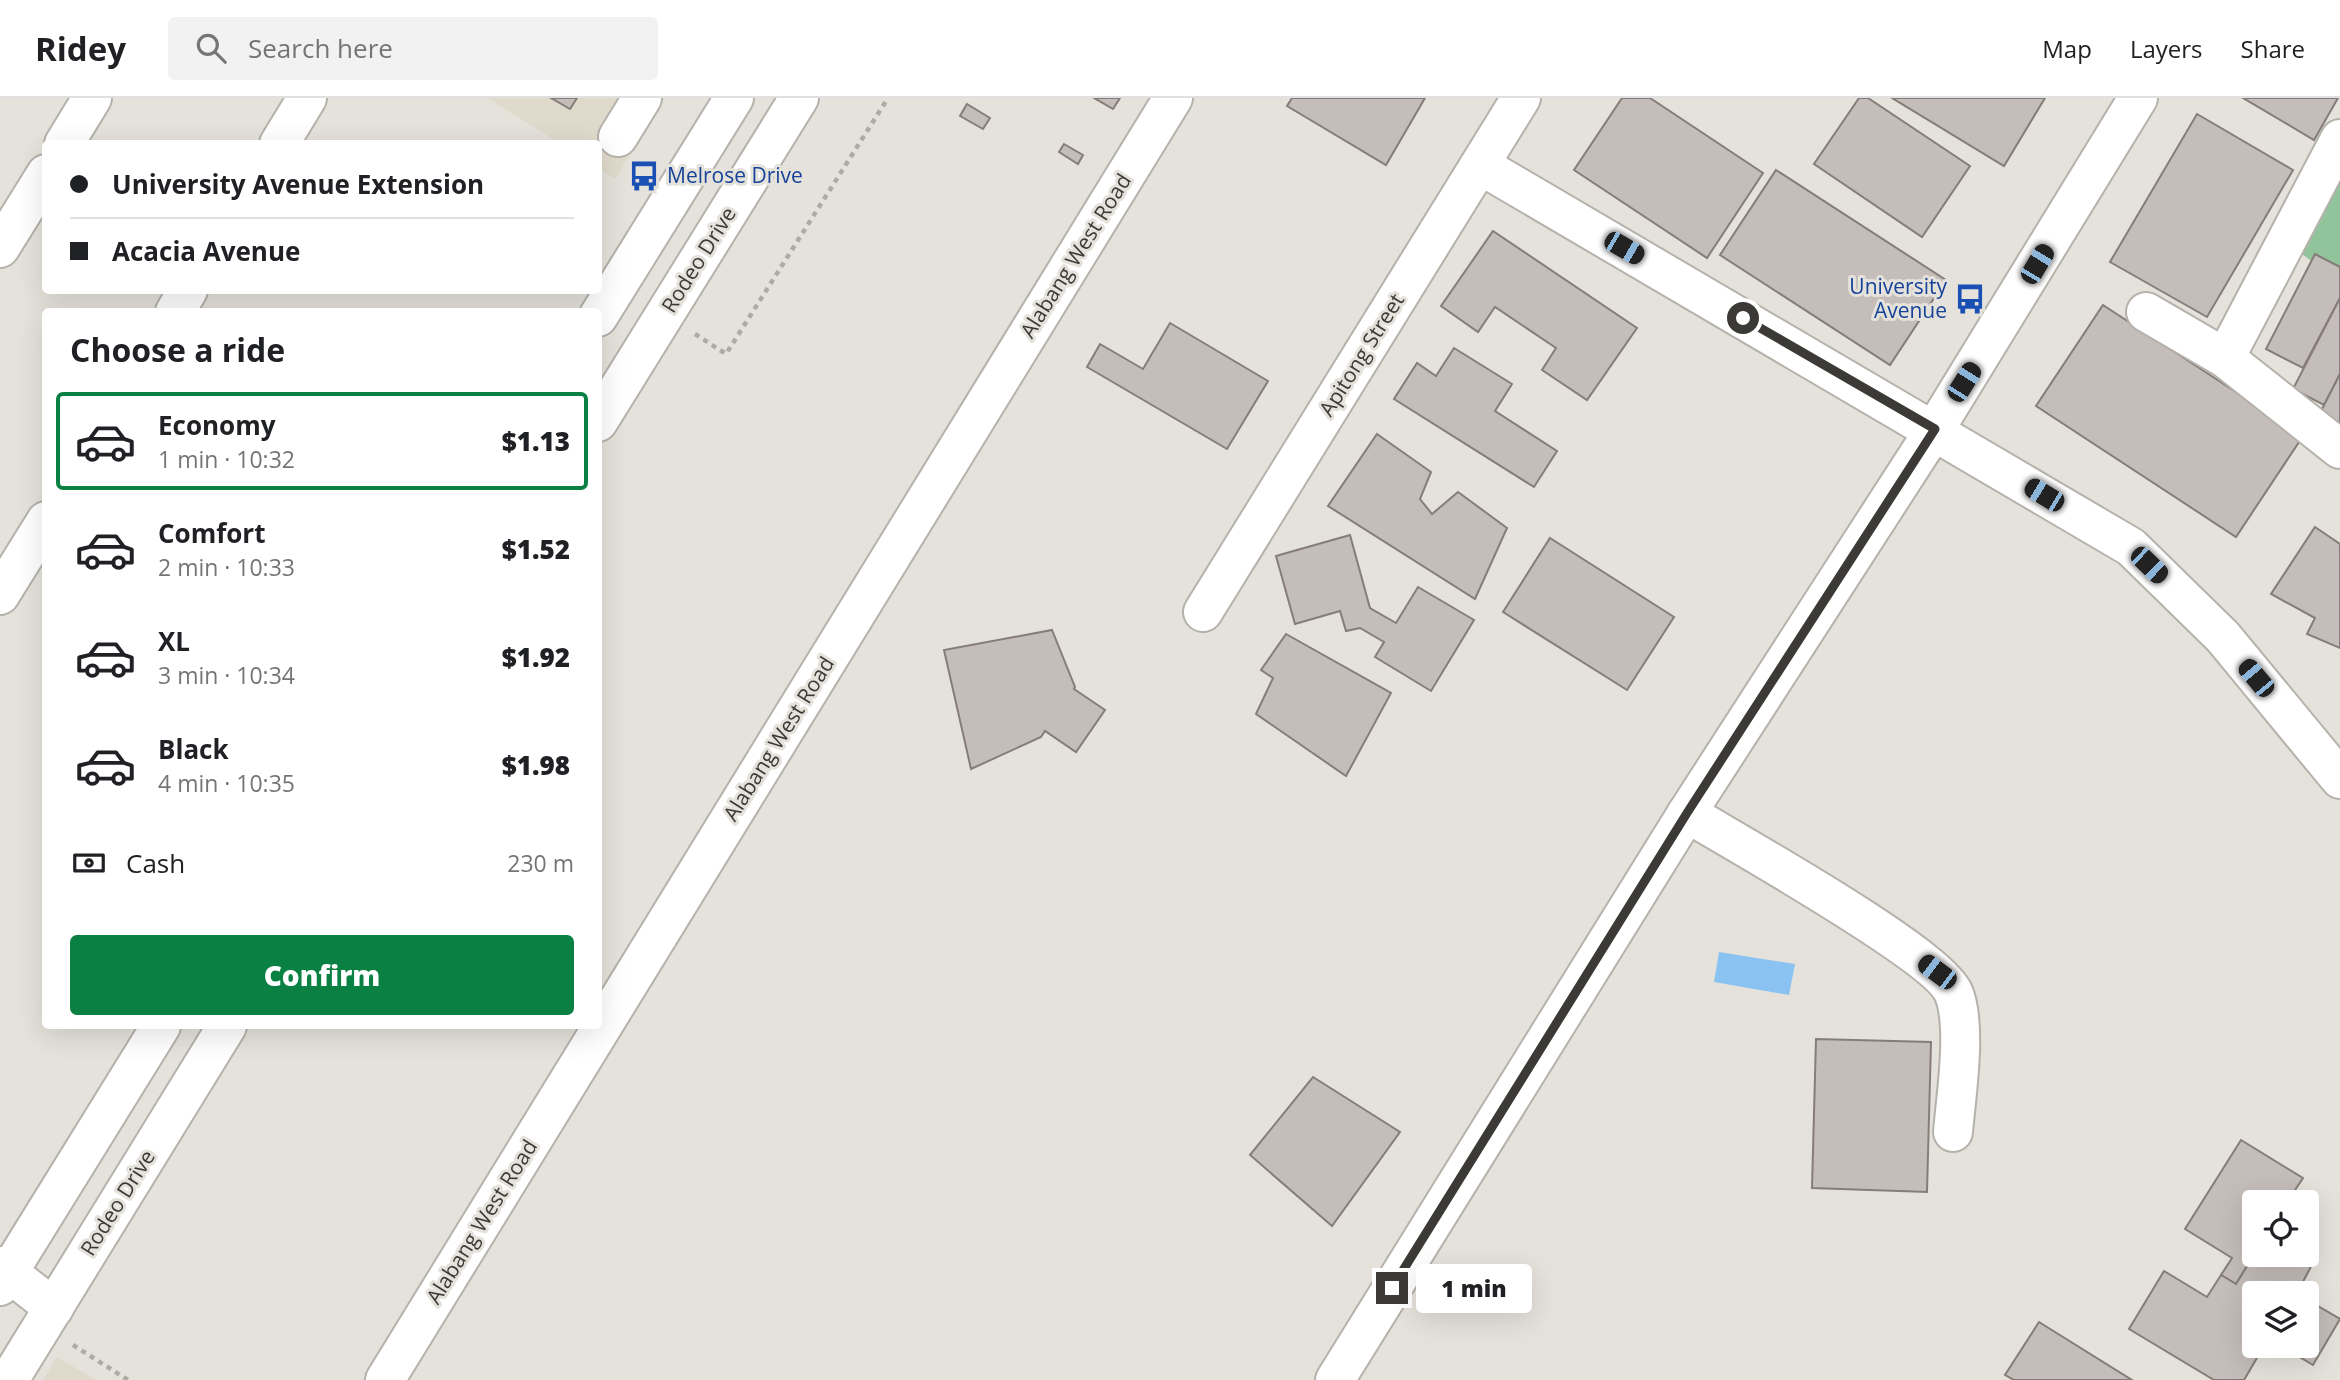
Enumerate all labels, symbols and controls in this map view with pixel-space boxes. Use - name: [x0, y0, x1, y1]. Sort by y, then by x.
- search box: [168, 17, 658, 80]
- text: Ridey: [35, 26, 126, 71]
- icon: search: [192, 29, 230, 67]
- text: Search here: [248, 30, 393, 66]
- text: Map: [2042, 32, 2092, 65]
- text: Layers: [2130, 32, 2203, 65]
- text: Share: [2241, 32, 2305, 65]
- bus stop icon: Melrose Drive: [627, 159, 661, 193]
- place label: Melrose Drive: [667, 161, 803, 189]
- text: University Avenue Extension: [112, 166, 484, 202]
- street label: Alabang West Road: [1013, 168, 1137, 343]
- street label: Rodeo Drive: [655, 201, 742, 318]
- car: [1601, 228, 1648, 268]
- text: Acacia Avenue: [112, 233, 300, 269]
- car: [2018, 241, 2057, 287]
- place label: University Avenue: [1849, 272, 1947, 324]
- bus stop icon: University Avenue: [1953, 282, 1987, 316]
- street label: Apitong Street: [1312, 288, 1410, 421]
- route start: [1727, 302, 1759, 334]
- text: Choose a ride: [70, 328, 285, 371]
- car: [1944, 359, 1985, 405]
- text: Economy: [158, 407, 276, 443]
- icon: car: [74, 410, 137, 473]
- text: $1.13: [502, 423, 570, 459]
- text: 1 min · 10:32: [158, 443, 295, 475]
- car: [2021, 475, 2068, 515]
- text: Comfort: [158, 515, 265, 551]
- icon: car: [74, 518, 137, 581]
- text: $1.52: [502, 531, 570, 567]
- car: [2127, 543, 2172, 587]
- text: 2 min · 10:33: [158, 551, 295, 583]
- text: XL: [158, 623, 190, 659]
- icon: car: [74, 626, 137, 689]
- text: $1.92: [502, 639, 570, 675]
- street label: Alabang West Road: [716, 651, 840, 826]
- car: [2235, 655, 2278, 701]
- text: 3 min · 10:34: [158, 659, 295, 691]
- text: Black: [158, 731, 229, 767]
- icon: car: [74, 734, 137, 797]
- text: $1.98: [502, 747, 570, 783]
- text: 4 min · 10:35: [158, 767, 295, 799]
- icon: cash: [70, 844, 108, 882]
- text: Cash: [126, 845, 185, 881]
- text: 230 m: [507, 847, 574, 879]
- button: Confirm: [70, 935, 574, 1015]
- car: [1914, 951, 1961, 993]
- street label: Alabang West Road: [419, 1134, 543, 1309]
- street label: Rodeo Drive: [74, 1144, 161, 1261]
- map controls: [2242, 1190, 2319, 1358]
- button: locate: [2242, 1190, 2319, 1267]
- callout: 1 min: [1416, 1264, 1532, 1312]
- route end: [1376, 1272, 1408, 1304]
- text: 1 min: [1441, 1272, 1507, 1304]
- button: layers: [2242, 1281, 2319, 1358]

